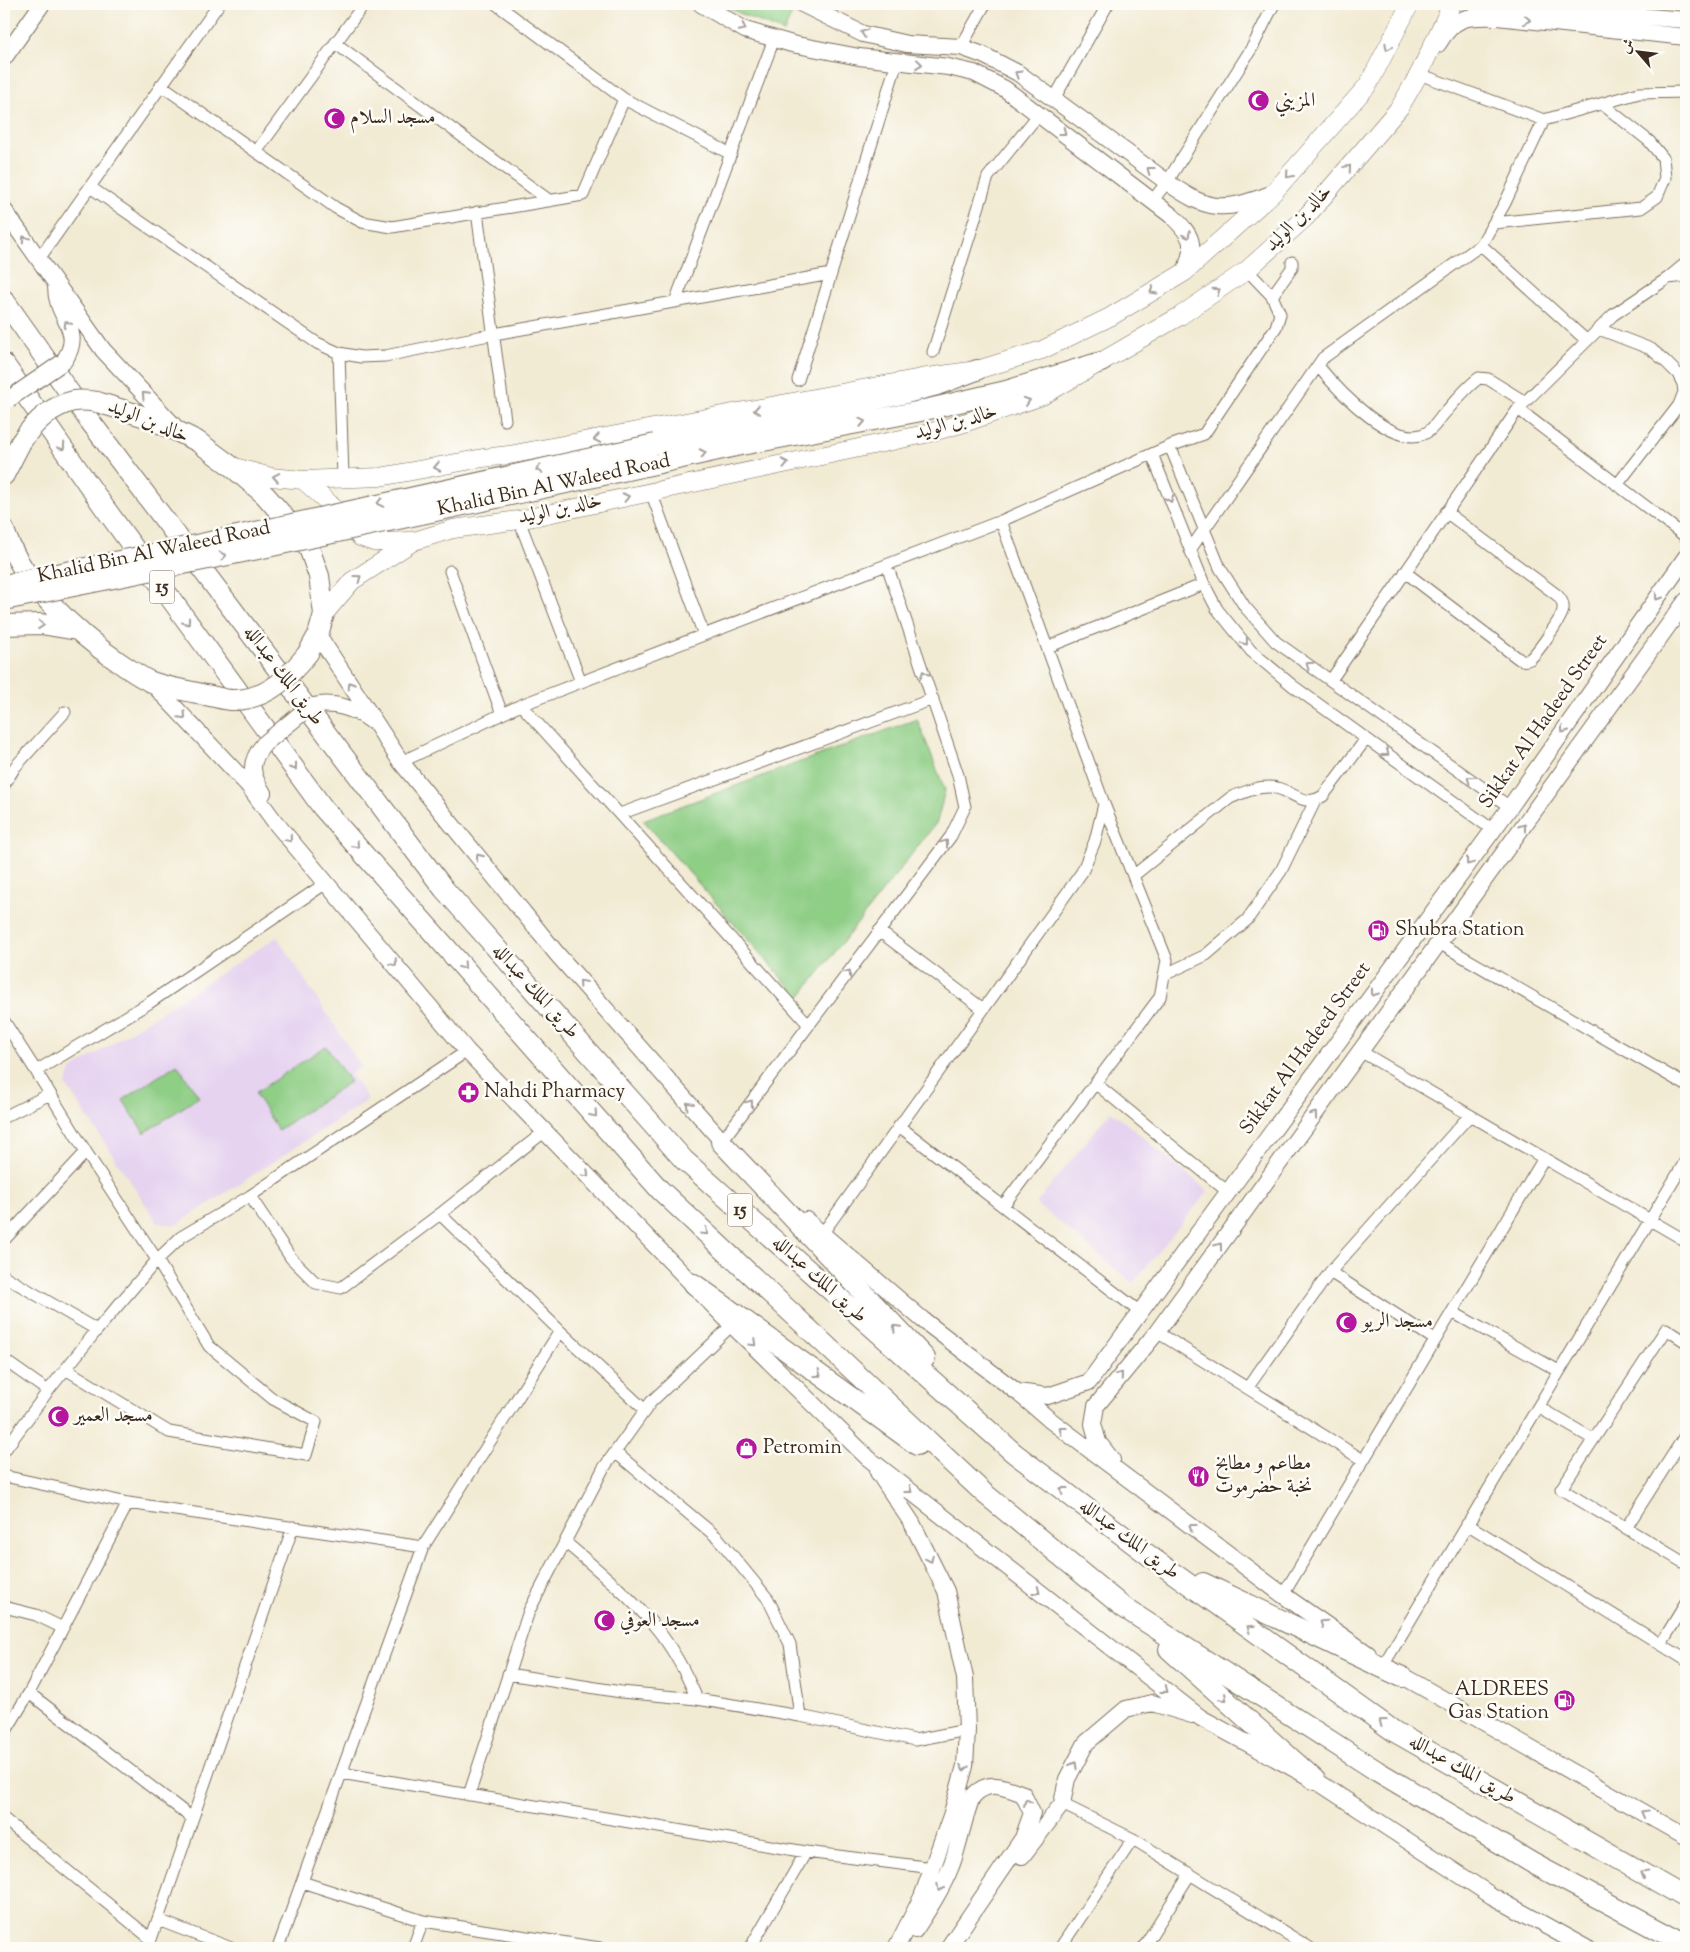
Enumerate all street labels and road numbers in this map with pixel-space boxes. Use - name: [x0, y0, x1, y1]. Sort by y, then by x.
- street label: خالد بن الوليد: [1259, 179, 1339, 259]
- street label: خالد بن الوليد: [103, 393, 193, 451]
- street label: خالد بن الوليد: [911, 397, 1001, 449]
- street label: Khalid Bin Al Waleed Road: [435, 447, 673, 525]
- street label: خالد بن الوليد: [515, 487, 605, 533]
- street label: Khalid Bin Al Waleed Road: [35, 514, 273, 592]
- road number: 15: [150, 570, 174, 604]
- street label: طريق الملك عبدالله: [235, 619, 331, 733]
- street label: Sikkat Al Hadeed Street: [1473, 629, 1615, 815]
- street label: طريق الملك عبدالله: [484, 938, 586, 1046]
- street label: Sikkat Al Hadeed Street: [1233, 956, 1379, 1141]
- road number: 15: [728, 1194, 752, 1226]
- street label: طريق الملك عبدالله: [765, 1229, 873, 1331]
- street label: طريق الملك عبدالله: [1072, 1492, 1186, 1588]
- street label: طريق الملك عبدالله: [1403, 1728, 1521, 1812]

